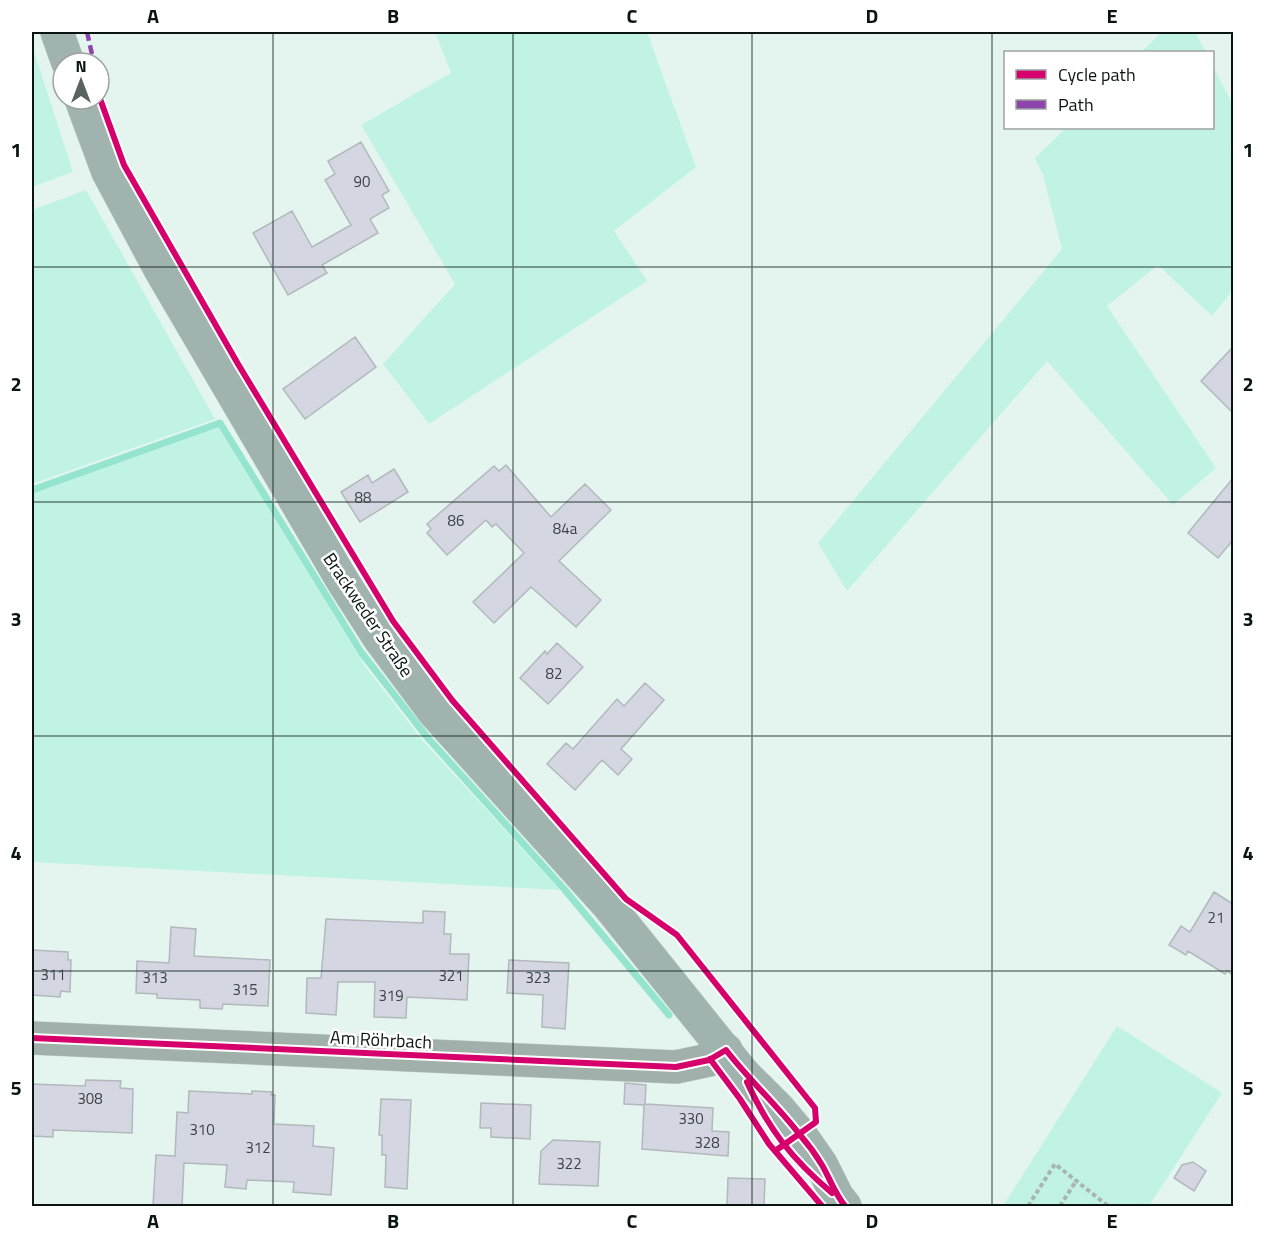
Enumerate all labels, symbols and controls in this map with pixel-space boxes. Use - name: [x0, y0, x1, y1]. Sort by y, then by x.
- text: A: [147, 0, 159, 31]
- text: B: [387, 0, 399, 31]
- text: C: [627, 0, 638, 31]
- text: D: [866, 0, 878, 31]
- text: E: [1106, 0, 1118, 31]
- north arrow: [51, 51, 111, 111]
- legend: [1004, 51, 1214, 129]
- text: N: [75, 54, 87, 78]
- text: Cycle path: [1058, 61, 1136, 88]
- text: Path: [1058, 91, 1094, 118]
- text: 1: [10, 134, 22, 165]
- text: 1: [1242, 134, 1254, 165]
- house number: 90: [354, 170, 370, 193]
- text: 2: [10, 368, 22, 399]
- text: 2: [1242, 368, 1254, 399]
- house number: 88: [355, 486, 371, 509]
- house number: 86: [448, 509, 464, 532]
- house number: 84a: [553, 517, 578, 540]
- street label: Brackweder Straße: [317, 547, 420, 682]
- text: 3: [10, 603, 22, 634]
- text: 3: [1242, 603, 1254, 634]
- house number: 82: [546, 662, 562, 685]
- text: 4: [10, 837, 22, 868]
- text: 4: [1242, 837, 1254, 868]
- house number: 21: [1208, 906, 1224, 929]
- house number: 311: [40, 963, 66, 986]
- house number: 321: [438, 964, 464, 987]
- house number: 313: [142, 966, 168, 989]
- house number: 323: [525, 966, 551, 989]
- house number: 315: [232, 978, 258, 1001]
- house number: 319: [378, 984, 404, 1007]
- street label: Am Röhrbach: [329, 1023, 433, 1056]
- text: 5: [10, 1072, 22, 1103]
- text: 5: [1242, 1072, 1254, 1103]
- house number: 308: [77, 1087, 103, 1110]
- house number: 330: [678, 1107, 704, 1130]
- house number: 310: [189, 1118, 215, 1141]
- house number: 328: [694, 1131, 720, 1154]
- house number: 312: [245, 1136, 271, 1159]
- house number: 322: [556, 1152, 582, 1175]
- text: A: [147, 1205, 159, 1236]
- text: B: [387, 1205, 399, 1236]
- text: C: [627, 1205, 638, 1236]
- text: D: [866, 1205, 878, 1236]
- text: E: [1106, 1205, 1118, 1236]

